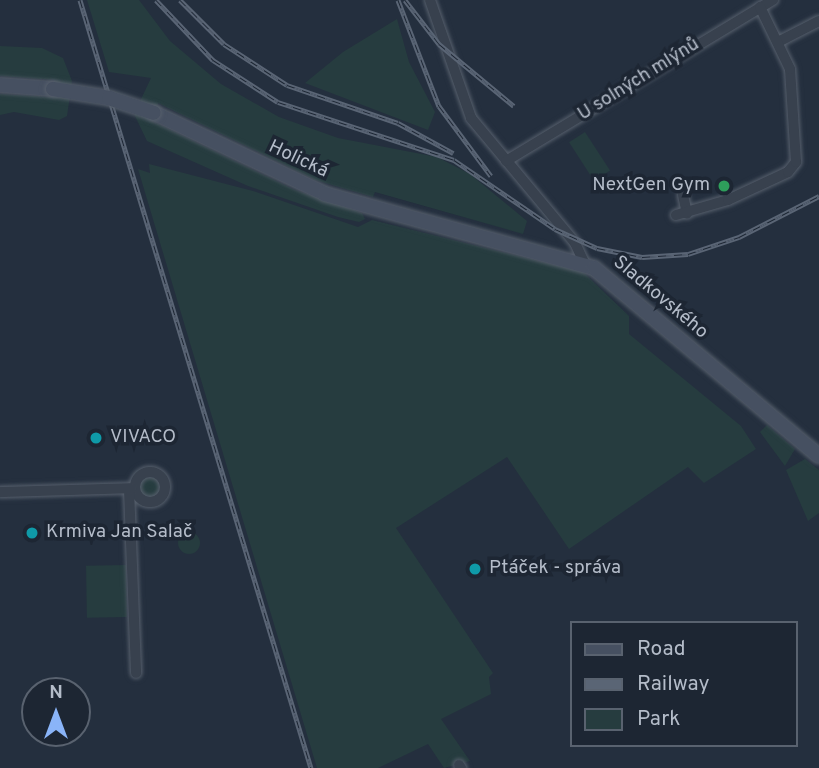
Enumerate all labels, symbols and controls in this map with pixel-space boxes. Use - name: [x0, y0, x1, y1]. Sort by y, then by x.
- street label: U solných mlýnů: [574, 33, 704, 127]
- street label: Holická: [264, 136, 332, 184]
- place label: NextGen Gym: [592, 175, 710, 197]
- marker: NextGen Gym: [716, 178, 732, 194]
- street label: Sladkovského: [608, 252, 712, 344]
- place label: VIVACO: [110, 427, 176, 449]
- marker: VIVACO: [88, 430, 104, 446]
- place label: Krmiva Jan Salač: [46, 522, 193, 544]
- marker: Krmiva Jan Salač: [24, 525, 40, 541]
- place label: Ptáček - správa: [489, 558, 621, 580]
- marker: Ptáček - správa: [467, 561, 483, 577]
- legend: [570, 621, 798, 747]
- text: Road: [637, 636, 686, 663]
- text: Railway: [637, 671, 710, 698]
- north arrow: [21, 677, 91, 747]
- text: N: [49, 681, 63, 705]
- text: Park: [637, 706, 680, 733]

